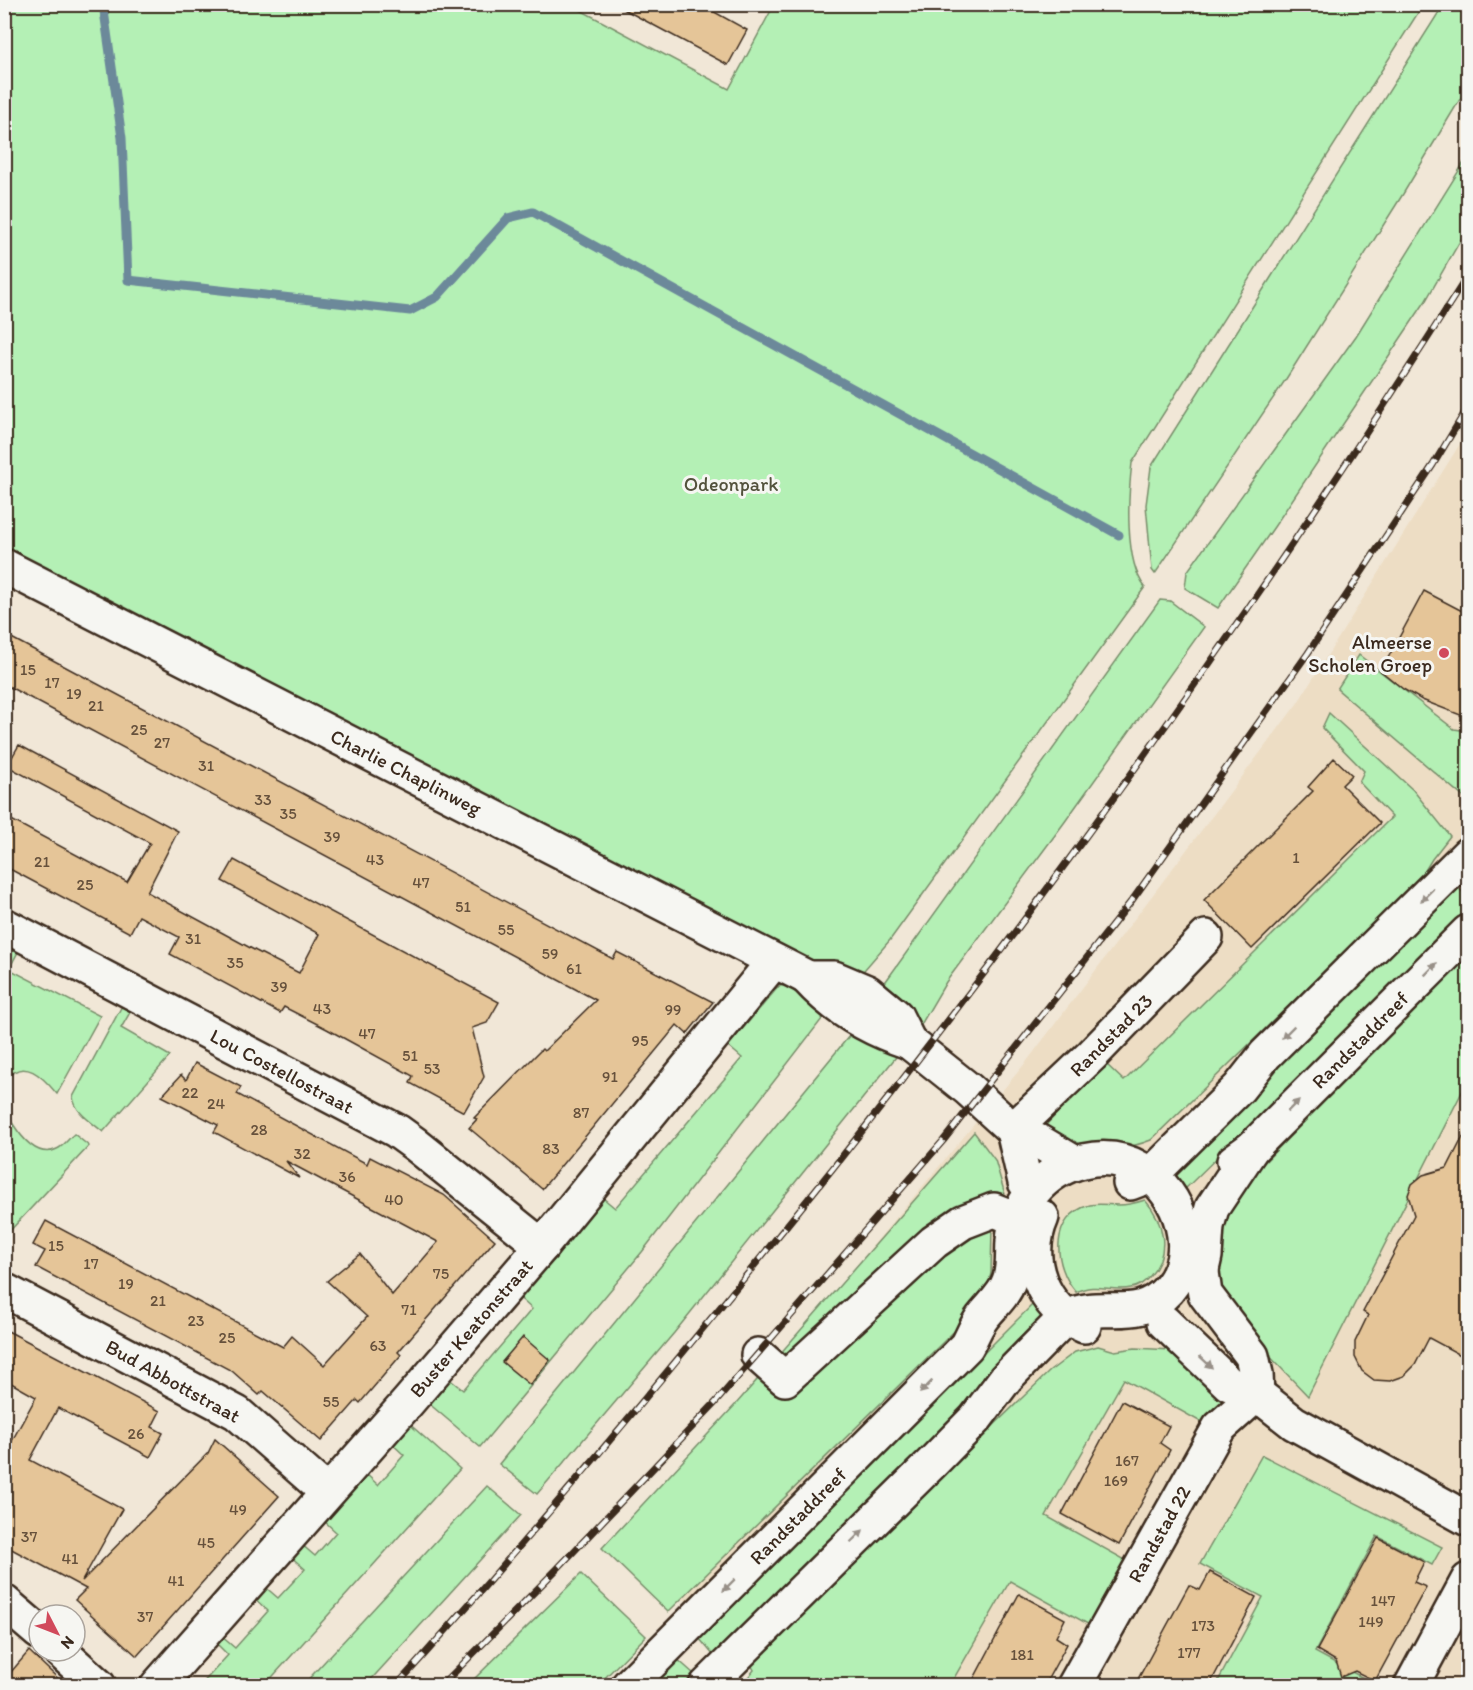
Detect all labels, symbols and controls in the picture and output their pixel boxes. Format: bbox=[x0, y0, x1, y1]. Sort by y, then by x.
park label: Odeonpark bbox=[684, 472, 778, 496]
place label: Almeerse Scholen Groep bbox=[1308, 630, 1432, 677]
marker: Almeerse Scholen Groep bbox=[1437, 646, 1451, 660]
house number: 15 bbox=[20, 660, 36, 679]
house number: 17 bbox=[44, 673, 60, 692]
house number: 19 bbox=[66, 684, 82, 703]
house number: 21 bbox=[88, 696, 104, 715]
house number: 25 bbox=[131, 720, 147, 739]
street label: Charlie Chaplinweg bbox=[327, 724, 486, 821]
house number: 27 bbox=[154, 733, 170, 752]
house number: 31 bbox=[198, 756, 215, 775]
house number: 33 bbox=[254, 790, 272, 809]
house number: 35 bbox=[279, 804, 297, 823]
house number: 39 bbox=[323, 827, 341, 846]
house number: 1 bbox=[1292, 848, 1300, 867]
house number: 43 bbox=[366, 850, 384, 869]
house number: 21 bbox=[34, 852, 50, 871]
house number: 47 bbox=[412, 873, 430, 892]
house number: 25 bbox=[77, 875, 93, 894]
one-way arrow bbox=[1419, 888, 1434, 902]
house number: 51 bbox=[455, 897, 471, 916]
house number: 55 bbox=[498, 920, 514, 939]
house number: 31 bbox=[185, 929, 202, 948]
house number: 59 bbox=[542, 944, 558, 963]
house number: 35 bbox=[226, 953, 244, 972]
house number: 61 bbox=[566, 959, 583, 978]
one-way arrow bbox=[1424, 962, 1439, 976]
house number: 39 bbox=[270, 977, 288, 996]
street label: Randstaddreef bbox=[1307, 986, 1414, 1093]
street label: Randstad 23 bbox=[1065, 988, 1158, 1081]
house number: 43 bbox=[313, 999, 331, 1018]
house number: 99 bbox=[665, 1000, 681, 1019]
street label: Lou Costellostraat bbox=[206, 1023, 358, 1119]
house number: 47 bbox=[358, 1024, 376, 1043]
one-way arrow bbox=[1281, 1025, 1296, 1039]
house number: 95 bbox=[632, 1031, 648, 1050]
house number: 51 bbox=[402, 1046, 418, 1065]
house number: 53 bbox=[423, 1059, 441, 1078]
house number: 91 bbox=[602, 1067, 618, 1086]
house number: 22 bbox=[182, 1083, 199, 1102]
house number: 24 bbox=[207, 1094, 225, 1113]
one-way arrow bbox=[1286, 1099, 1300, 1114]
house number: 87 bbox=[573, 1103, 589, 1122]
house number: 28 bbox=[250, 1120, 268, 1139]
house number: 83 bbox=[542, 1139, 560, 1158]
house number: 32 bbox=[293, 1144, 311, 1163]
house number: 36 bbox=[338, 1167, 356, 1186]
house number: 40 bbox=[384, 1190, 404, 1209]
house number: 15 bbox=[48, 1236, 64, 1255]
house number: 17 bbox=[83, 1254, 99, 1273]
street label: Buster Keatonstraat bbox=[404, 1254, 538, 1402]
house number: 75 bbox=[433, 1264, 449, 1283]
house number: 19 bbox=[118, 1274, 134, 1293]
house number: 21 bbox=[150, 1291, 166, 1310]
house number: 71 bbox=[401, 1300, 417, 1319]
house number: 23 bbox=[187, 1311, 205, 1330]
house number: 25 bbox=[219, 1328, 235, 1347]
street label: Bud Abbottstraat bbox=[102, 1334, 244, 1428]
house number: 63 bbox=[369, 1336, 387, 1355]
one-way arrow bbox=[1199, 1355, 1214, 1369]
one-way arrow bbox=[919, 1380, 933, 1394]
house number: 55 bbox=[323, 1392, 339, 1411]
house number: 26 bbox=[128, 1424, 144, 1443]
house number: 167 bbox=[1115, 1451, 1139, 1470]
street label: Randstaddreef bbox=[745, 1462, 852, 1569]
house number: 169 bbox=[1104, 1471, 1128, 1490]
street label: Randstad 22 bbox=[1123, 1481, 1196, 1587]
house number: 49 bbox=[229, 1500, 247, 1519]
house number: 37 bbox=[21, 1527, 37, 1546]
one-way arrow bbox=[849, 1529, 864, 1543]
house number: 45 bbox=[197, 1533, 215, 1552]
house number: 41 bbox=[61, 1549, 79, 1568]
house number: 41 bbox=[167, 1571, 185, 1590]
one-way arrow bbox=[722, 1577, 736, 1591]
house number: 147 bbox=[1371, 1591, 1396, 1610]
north arrow bbox=[27, 1603, 87, 1663]
house number: 37 bbox=[137, 1607, 153, 1626]
house number: 149 bbox=[1358, 1612, 1384, 1631]
house number: 173 bbox=[1191, 1616, 1215, 1635]
text: N bbox=[57, 1632, 78, 1653]
house number: 177 bbox=[1177, 1643, 1201, 1662]
house number: 181 bbox=[1010, 1645, 1034, 1664]

